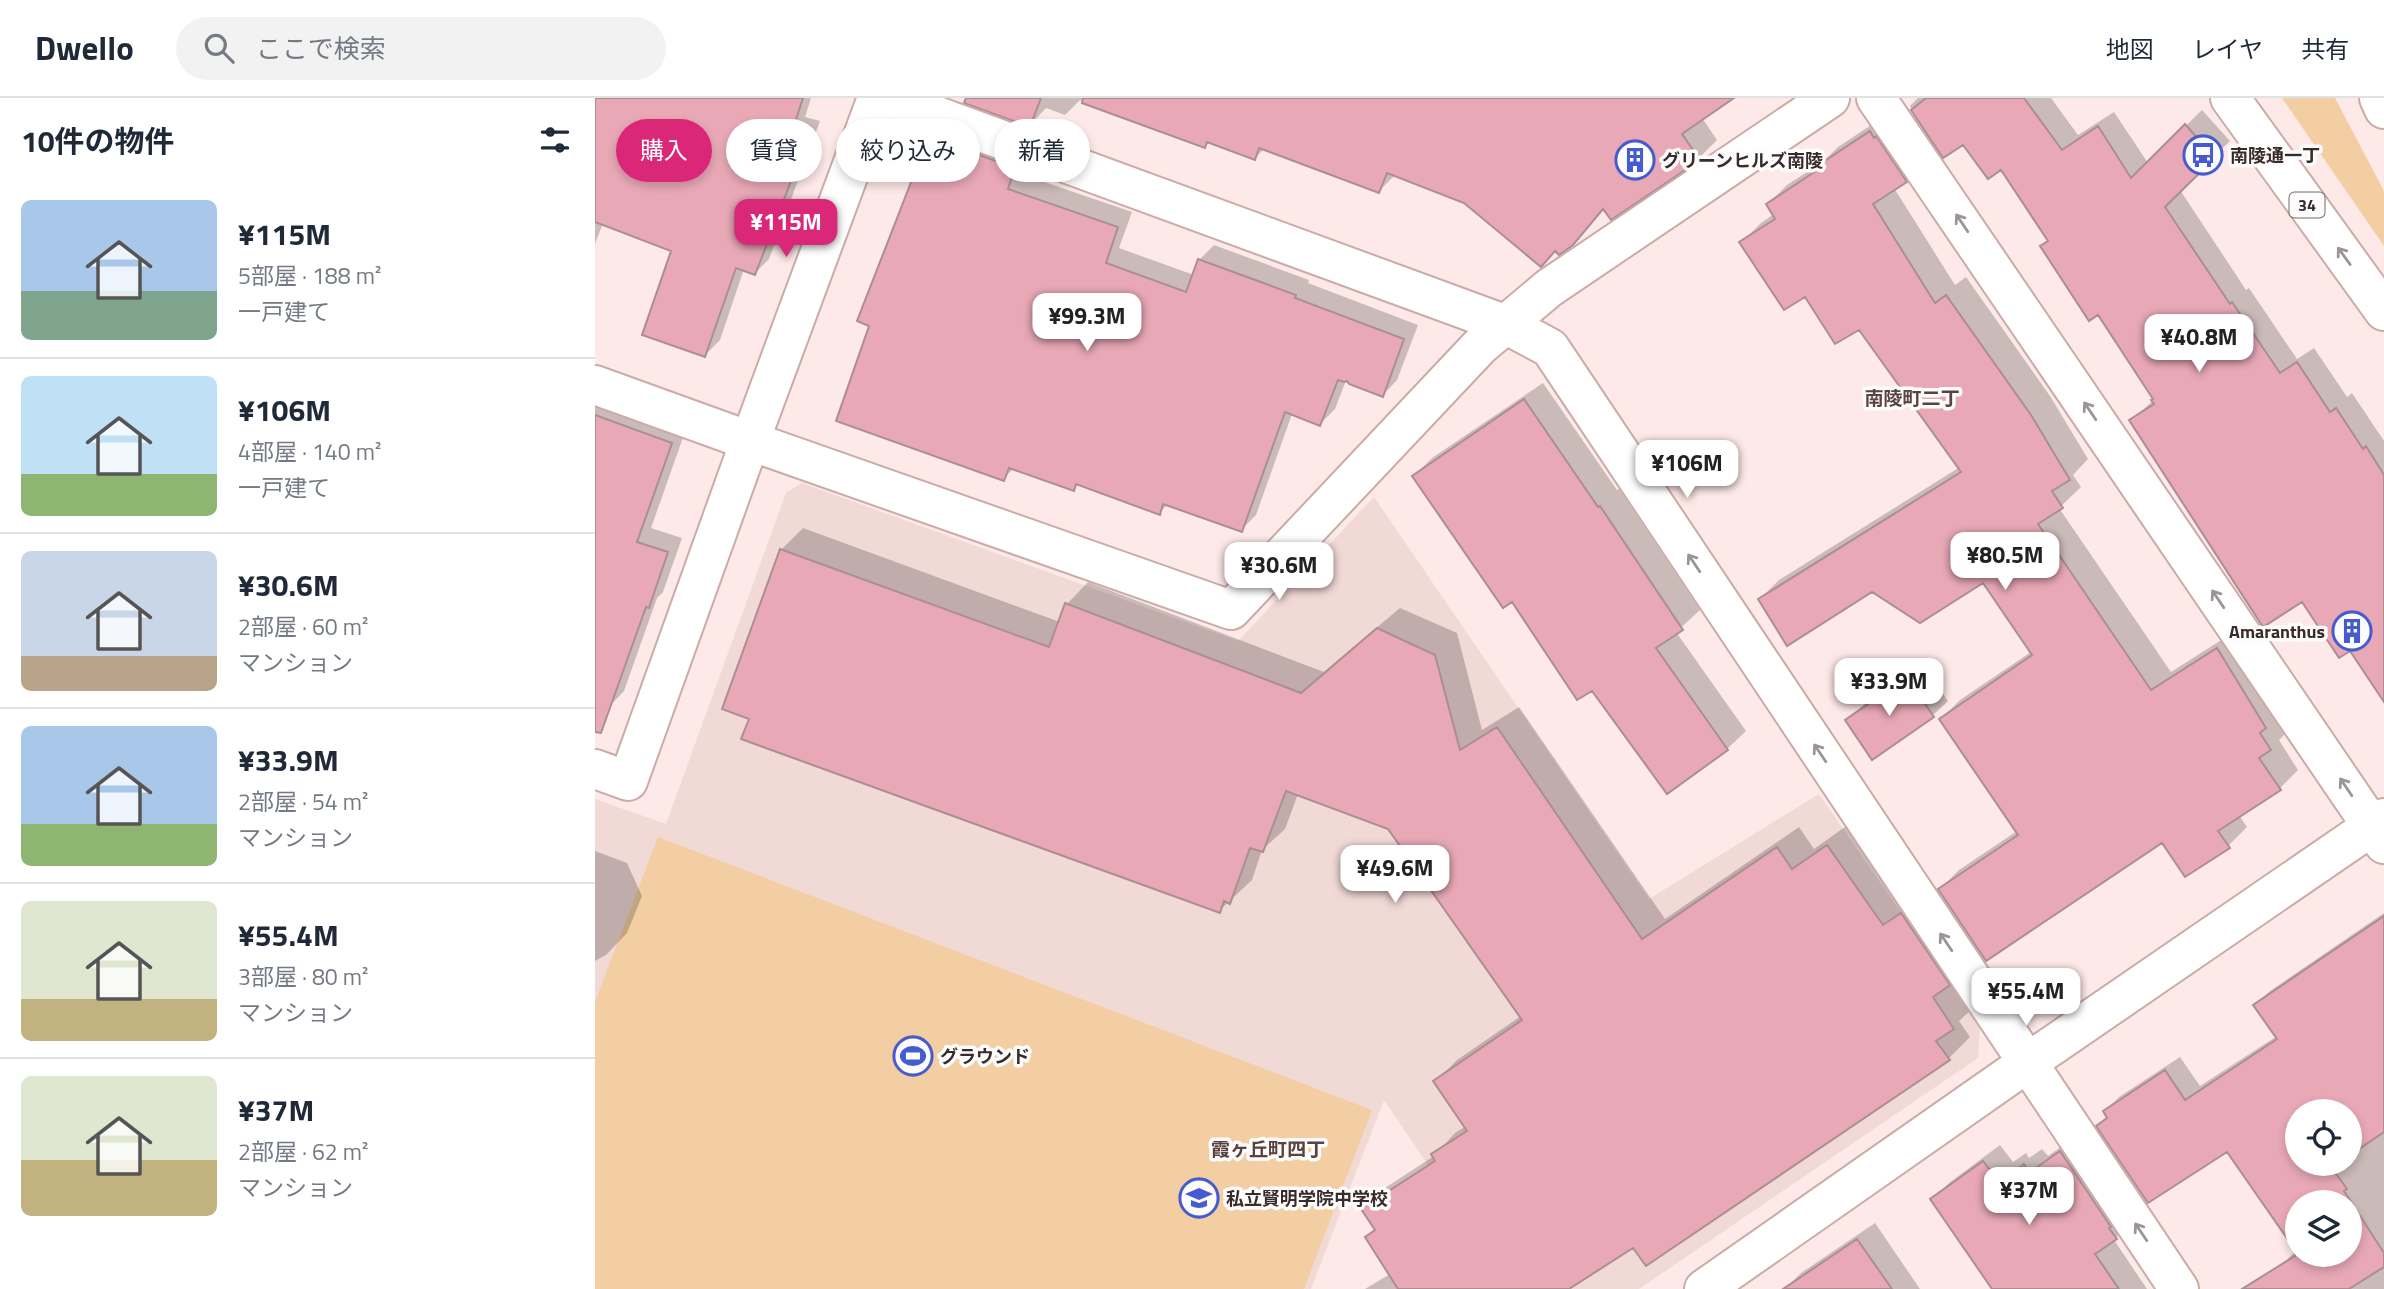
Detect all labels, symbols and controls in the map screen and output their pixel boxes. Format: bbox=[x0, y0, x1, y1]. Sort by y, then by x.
search box bbox=[176, 17, 666, 80]
text: Dwello bbox=[35, 23, 134, 73]
icon: search bbox=[200, 29, 238, 67]
text: ここで検索 bbox=[256, 29, 386, 68]
text: 地図 bbox=[2106, 31, 2154, 67]
text: レイヤ bbox=[2192, 31, 2263, 67]
text: 共有 bbox=[2301, 31, 2349, 67]
text: 10件の物件 bbox=[21, 118, 175, 164]
chip: 購入 bbox=[616, 119, 712, 182]
chip: 賃貸 bbox=[726, 119, 822, 182]
chip: 絞り込み bbox=[836, 119, 980, 182]
chip: 新着 bbox=[994, 119, 1090, 182]
icon: filters bbox=[536, 121, 574, 159]
bus stop icon: 南陵通一丁 bbox=[2182, 134, 2224, 176]
building icon: グリーンヒルズ南陵 bbox=[1614, 139, 1656, 181]
place label: 南陵通一丁 bbox=[2230, 142, 2320, 169]
place label: グリーンヒルズ南陵 bbox=[1662, 147, 1823, 174]
road number: 34 bbox=[2289, 192, 2325, 218]
pin: ¥115M bbox=[737, 200, 835, 259]
text: ¥115M bbox=[750, 204, 822, 239]
text: ¥115M bbox=[238, 211, 331, 257]
one-way arrow bbox=[1954, 214, 1969, 233]
icon: home bbox=[77, 228, 161, 312]
one-way arrow bbox=[2337, 247, 2351, 266]
text: 5部屋 · 188 m² bbox=[238, 258, 381, 293]
text: 一戸建て bbox=[238, 294, 330, 329]
pin: ¥99.3M bbox=[1030, 294, 1144, 353]
text: ¥99.3M bbox=[1048, 298, 1126, 333]
pin: ¥40.8M bbox=[2142, 314, 2256, 374]
text: ¥40.8M bbox=[2160, 319, 2238, 354]
district label: 南陵町二丁 bbox=[1864, 383, 1960, 412]
text: ¥106M bbox=[238, 387, 331, 433]
one-way arrow bbox=[2082, 402, 2097, 421]
icon: home bbox=[77, 404, 161, 488]
text: 4部屋 · 140 m² bbox=[238, 434, 381, 469]
pin: ¥106M bbox=[1638, 440, 1736, 500]
text: ¥106M bbox=[1651, 445, 1723, 480]
text: 一戸建て bbox=[238, 470, 330, 505]
pin: ¥80.5M bbox=[1948, 532, 2062, 592]
text: ¥80.5M bbox=[1966, 537, 2044, 572]
pin: ¥30.6M bbox=[1222, 542, 1336, 602]
text: ¥30.6M bbox=[1240, 547, 1318, 582]
one-way arrow bbox=[1686, 554, 1700, 574]
text: ¥30.6M bbox=[238, 562, 339, 608]
icon: home bbox=[77, 579, 161, 663]
one-way arrow bbox=[2211, 590, 2225, 609]
text: 2部屋 · 60 m² bbox=[238, 609, 368, 644]
building icon: Amaranthus bbox=[2331, 610, 2373, 652]
place label: Amaranthus bbox=[2229, 618, 2325, 645]
text: マンション bbox=[238, 645, 353, 680]
pin: ¥33.9M bbox=[1832, 658, 1946, 718]
text: ¥33.9M bbox=[1850, 663, 1928, 698]
text: ¥33.9M bbox=[238, 737, 339, 783]
one-way arrow bbox=[1813, 743, 1827, 763]
icon: home bbox=[77, 754, 161, 838]
one-way arrow bbox=[2339, 778, 2353, 797]
text: 2部屋 · 54 m² bbox=[238, 784, 368, 819]
text: マンション bbox=[238, 820, 353, 855]
pin: ¥49.6M bbox=[1338, 846, 1452, 905]
text: ¥49.6M bbox=[1356, 850, 1434, 885]
text: ¥55.4M bbox=[238, 912, 339, 958]
icon: home bbox=[77, 929, 161, 1013]
one-way arrow bbox=[1939, 933, 1953, 952]
text: 3部屋 · 80 m² bbox=[238, 959, 368, 994]
pin: ¥55.4M bbox=[1969, 968, 2083, 1028]
text: ¥55.4M bbox=[1987, 973, 2065, 1008]
text: マンション bbox=[238, 995, 353, 1030]
sports icon: グラウンド bbox=[892, 1035, 934, 1077]
place label: グラウンド bbox=[940, 1043, 1030, 1070]
text: ¥37M bbox=[238, 1087, 314, 1133]
map controls bbox=[2285, 1099, 2362, 1267]
button: locate bbox=[2285, 1099, 2362, 1176]
icon: home bbox=[77, 1104, 161, 1188]
text: 2部屋 · 62 m² bbox=[238, 1134, 368, 1169]
district label: 霞ヶ丘町四丁 bbox=[1211, 1134, 1325, 1163]
pin: ¥37M bbox=[1988, 1168, 2070, 1227]
text: マンション bbox=[238, 1170, 353, 1205]
text: ¥37M bbox=[2000, 1172, 2058, 1207]
school or university icon: 私立賢明学院中学校 bbox=[1178, 1177, 1220, 1219]
place label: 私立賢明学院中学校 bbox=[1226, 1185, 1388, 1212]
button: layers bbox=[2285, 1190, 2362, 1267]
one-way arrow bbox=[2134, 1223, 2148, 1243]

